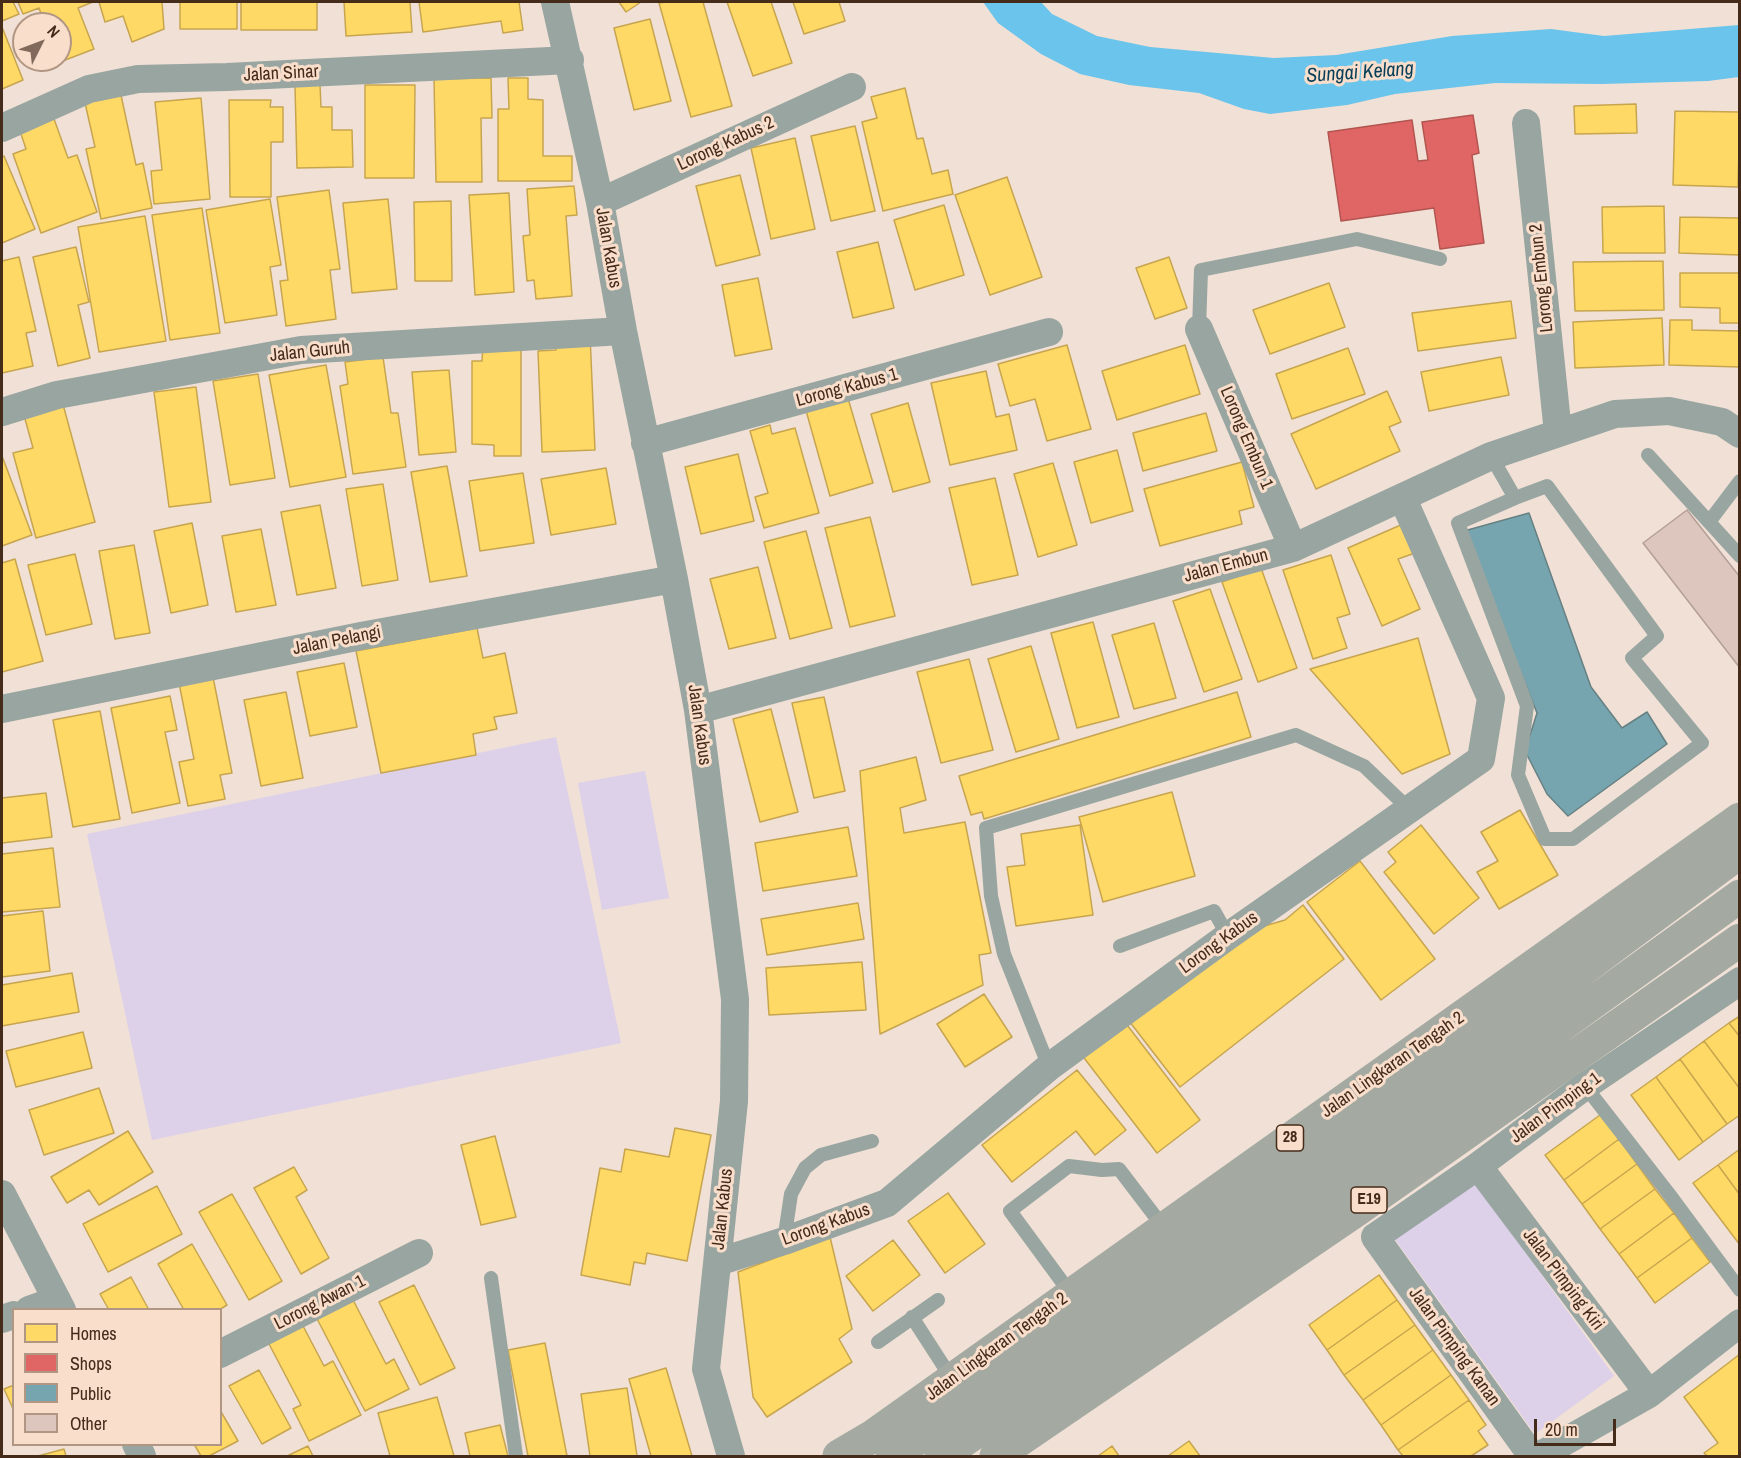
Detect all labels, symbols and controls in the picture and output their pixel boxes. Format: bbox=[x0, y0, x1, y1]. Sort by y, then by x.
north arrow bbox=[12, 12, 72, 72]
text: N bbox=[43, 20, 65, 42]
water label: Sungai Kelang bbox=[1305, 57, 1415, 89]
street label: Jalan Sinar bbox=[243, 61, 319, 87]
street label: Lorong Kabus 2 bbox=[674, 112, 778, 176]
street label: Jalan Kabus bbox=[590, 206, 626, 290]
street label: Lorong Embun 2 bbox=[1526, 223, 1558, 333]
street label: Jalan Guruh bbox=[269, 337, 351, 367]
street label: Lorong Kabus 1 bbox=[794, 364, 900, 412]
street label: Lorong Embun 1 bbox=[1215, 384, 1277, 492]
street label: Jalan Embun bbox=[1182, 544, 1270, 588]
street label: Jalan Pelangi bbox=[291, 622, 383, 660]
street label: Jalan Kabus bbox=[683, 683, 715, 767]
street label: Lorong Kabus bbox=[1175, 907, 1263, 979]
street label: Jalan Lingkaran Tengah 2 bbox=[1317, 1007, 1469, 1123]
street label: Jalan Pimping 1 bbox=[1507, 1068, 1605, 1148]
road number: 28 bbox=[1276, 1125, 1304, 1151]
street label: Jalan Kabus bbox=[708, 1167, 738, 1251]
road number: E19 bbox=[1351, 1187, 1387, 1213]
street label: Lorong Kabus bbox=[779, 1199, 873, 1251]
street label: Jalan Pimping Kiri bbox=[1518, 1225, 1608, 1335]
street label: Lorong Awan 1 bbox=[271, 1271, 369, 1335]
street label: Jalan Pimping Kanan bbox=[1404, 1284, 1504, 1410]
street label: Jalan Lingkaran Tengah 2 bbox=[922, 1288, 1072, 1406]
legend bbox=[12, 1308, 222, 1446]
text: Homes bbox=[70, 1321, 117, 1346]
text: Shops bbox=[70, 1351, 112, 1376]
text: Public bbox=[70, 1381, 111, 1406]
scale bar bbox=[1537, 1407, 1620, 1445]
text: Other bbox=[70, 1411, 107, 1436]
text: 20 m bbox=[1545, 1417, 1578, 1442]

